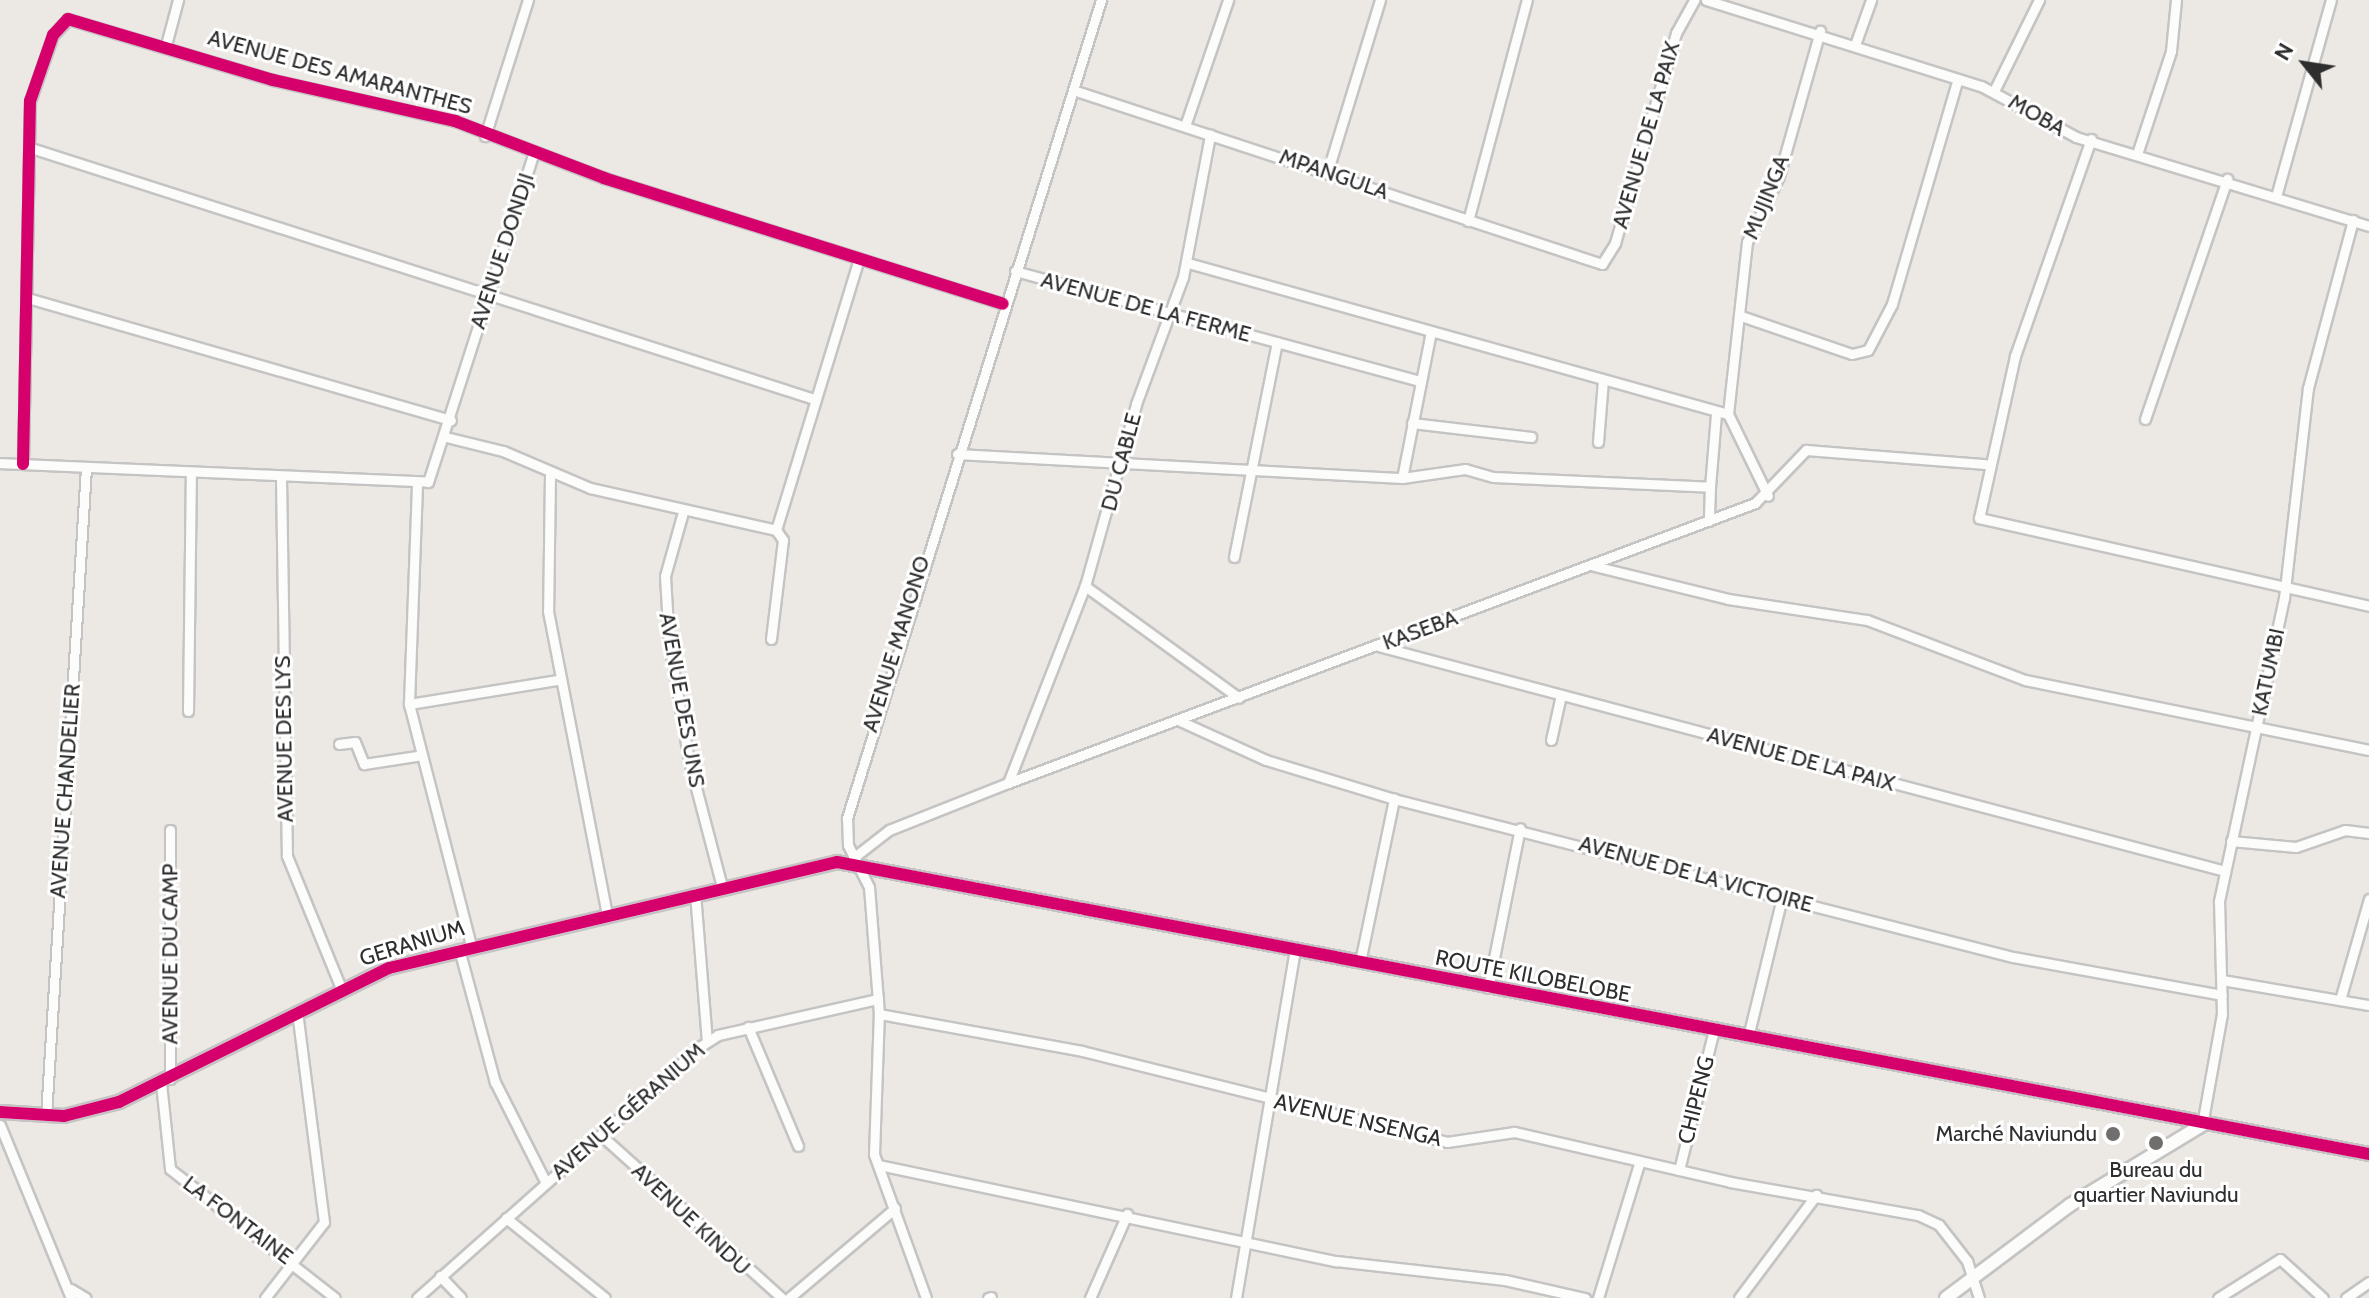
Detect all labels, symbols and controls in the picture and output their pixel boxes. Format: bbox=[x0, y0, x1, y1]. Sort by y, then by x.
street label: AVENUE DES AMARANTHES bbox=[205, 24, 475, 120]
north arrow bbox=[2265, 24, 2345, 104]
text: N bbox=[2268, 38, 2299, 65]
street label: AVENUE DE LA PAIX bbox=[1607, 39, 1685, 231]
street label: MOBA bbox=[2004, 88, 2070, 142]
street label: MPANGULA bbox=[1276, 143, 1392, 205]
street label: MUJINGA bbox=[1737, 151, 1795, 243]
street label: AVENUE DONDJI bbox=[464, 170, 540, 332]
street label: AVENUE DE LA FERME bbox=[1038, 266, 1254, 348]
street label: DU CABLE bbox=[1095, 410, 1147, 514]
street label: AVENUE MANONO bbox=[857, 553, 935, 735]
street label: KASEBA bbox=[1379, 604, 1461, 656]
street label: AVENUE DES UNS bbox=[654, 611, 710, 789]
street label: KATUMBI bbox=[2246, 626, 2290, 718]
street label: AVENUE DES LYS bbox=[269, 655, 299, 823]
street label: AVENUE CHANDELIER bbox=[44, 683, 86, 899]
street label: AVENUE DE LA PAIX bbox=[1704, 721, 1898, 797]
street label: AVENUE DE LA VICTOIRE bbox=[1576, 830, 1816, 918]
street label: AVENUE DU CAMP bbox=[157, 864, 183, 1044]
street label: GERANIUM bbox=[356, 915, 468, 971]
street label: ROUTE KILOBELOBE bbox=[1433, 944, 1633, 1008]
street label: AVENUE GÉRANIUM bbox=[546, 1037, 710, 1185]
street label: CHIPENG bbox=[1672, 1053, 1720, 1147]
street label: AVENUE NSENGA bbox=[1272, 1088, 1444, 1152]
place label: Marché Naviundu bbox=[1935, 1121, 2097, 1147]
marker: Marché Naviundu bbox=[2104, 1125, 2122, 1143]
marker: Bureau du quartier Naviundu bbox=[2147, 1134, 2165, 1152]
place label: Bureau du quartier Naviundu bbox=[2073, 1156, 2239, 1208]
street label: AVENUE KINDU bbox=[626, 1157, 756, 1281]
street label: LA FONTAINE bbox=[178, 1170, 298, 1270]

